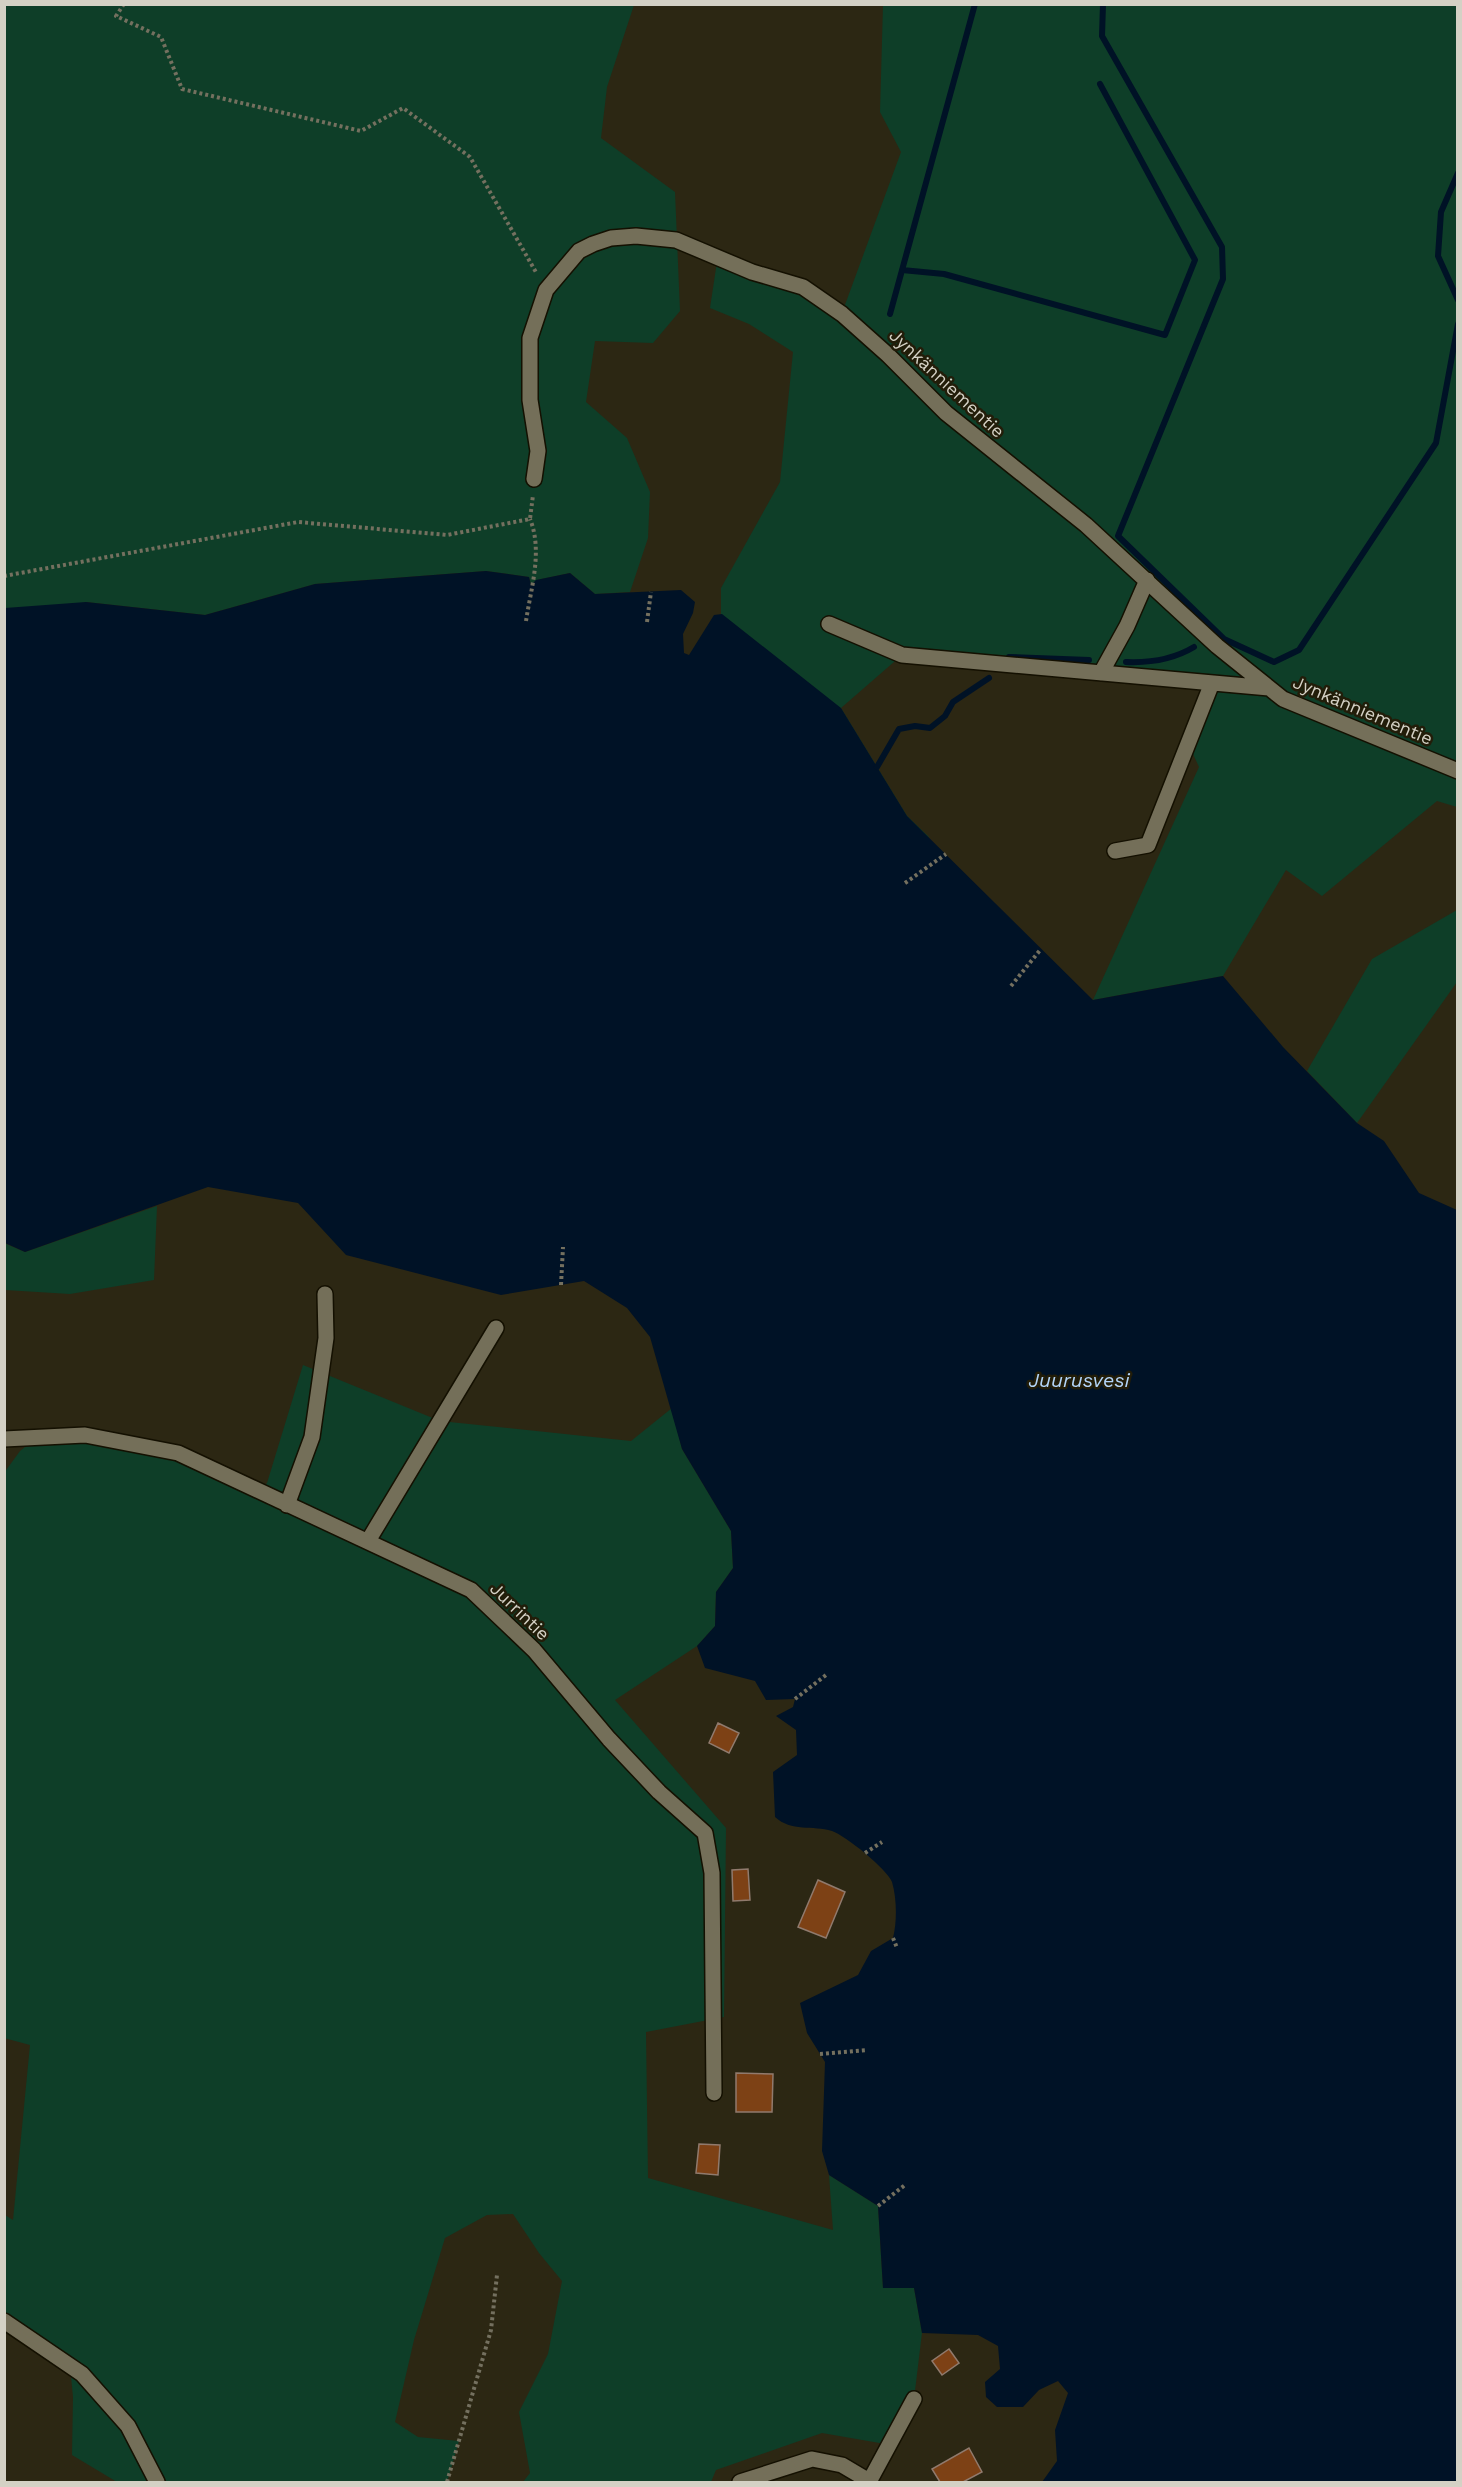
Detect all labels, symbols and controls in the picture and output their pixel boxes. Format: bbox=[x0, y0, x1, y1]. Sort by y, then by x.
street label: Jynkänniementie bbox=[885, 324, 1009, 442]
street label: Jynkänniementie bbox=[1290, 671, 1436, 749]
water label: Juurusvesi bbox=[1028, 1368, 1131, 1392]
street label: Jurrintie bbox=[486, 1578, 554, 1644]

